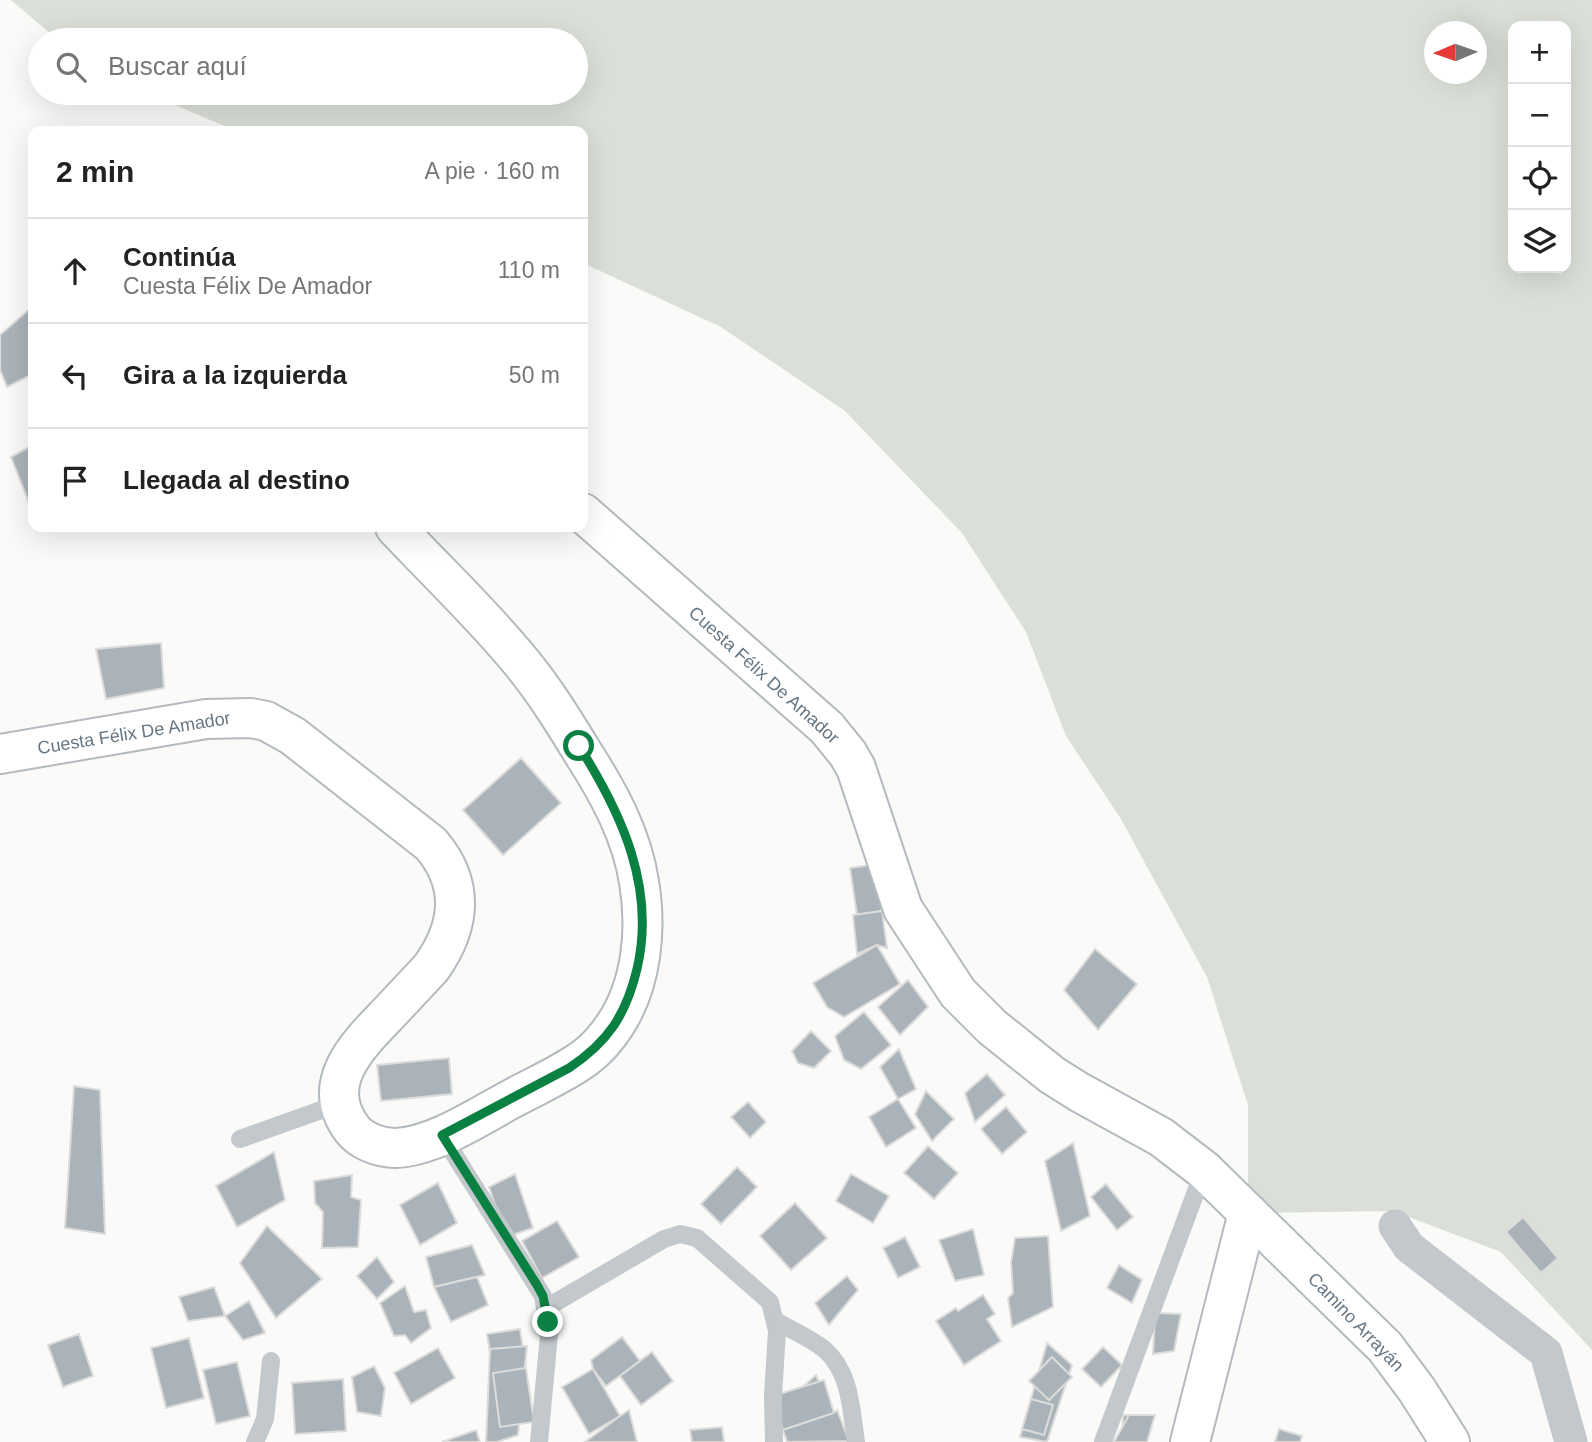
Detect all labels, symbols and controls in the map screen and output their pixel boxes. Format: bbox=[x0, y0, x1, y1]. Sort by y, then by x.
north arrow bbox=[1424, 21, 1487, 84]
map controls bbox=[1508, 21, 1571, 273]
button: + bbox=[1508, 21, 1571, 84]
search box bbox=[28, 28, 588, 105]
icon: search bbox=[52, 48, 90, 86]
text: Buscar aquí bbox=[108, 51, 247, 81]
button: − bbox=[1508, 84, 1571, 147]
button: locate bbox=[1508, 147, 1571, 210]
text: 2 min bbox=[56, 155, 134, 188]
text: A pie · 160 m bbox=[424, 158, 560, 184]
button: layers bbox=[1508, 210, 1571, 273]
text: Continúa bbox=[123, 242, 236, 272]
icon: ahead bbox=[56, 252, 94, 290]
text: 110 m bbox=[498, 257, 560, 283]
text: Cuesta Félix De Amador bbox=[123, 273, 372, 299]
icon: left bbox=[56, 357, 94, 395]
text: Gira a la izquierda bbox=[123, 360, 347, 390]
text: 50 m bbox=[509, 362, 560, 388]
icon: arrive bbox=[56, 462, 94, 500]
text: Llegada al destino bbox=[123, 465, 350, 495]
street label: Cuesta Félix De Amador bbox=[685, 602, 843, 748]
street label: Cuesta Félix De Amador bbox=[36, 708, 232, 758]
route start bbox=[563, 730, 594, 761]
street label: Camino Arrayán bbox=[1304, 1269, 1408, 1375]
route end bbox=[532, 1306, 563, 1337]

